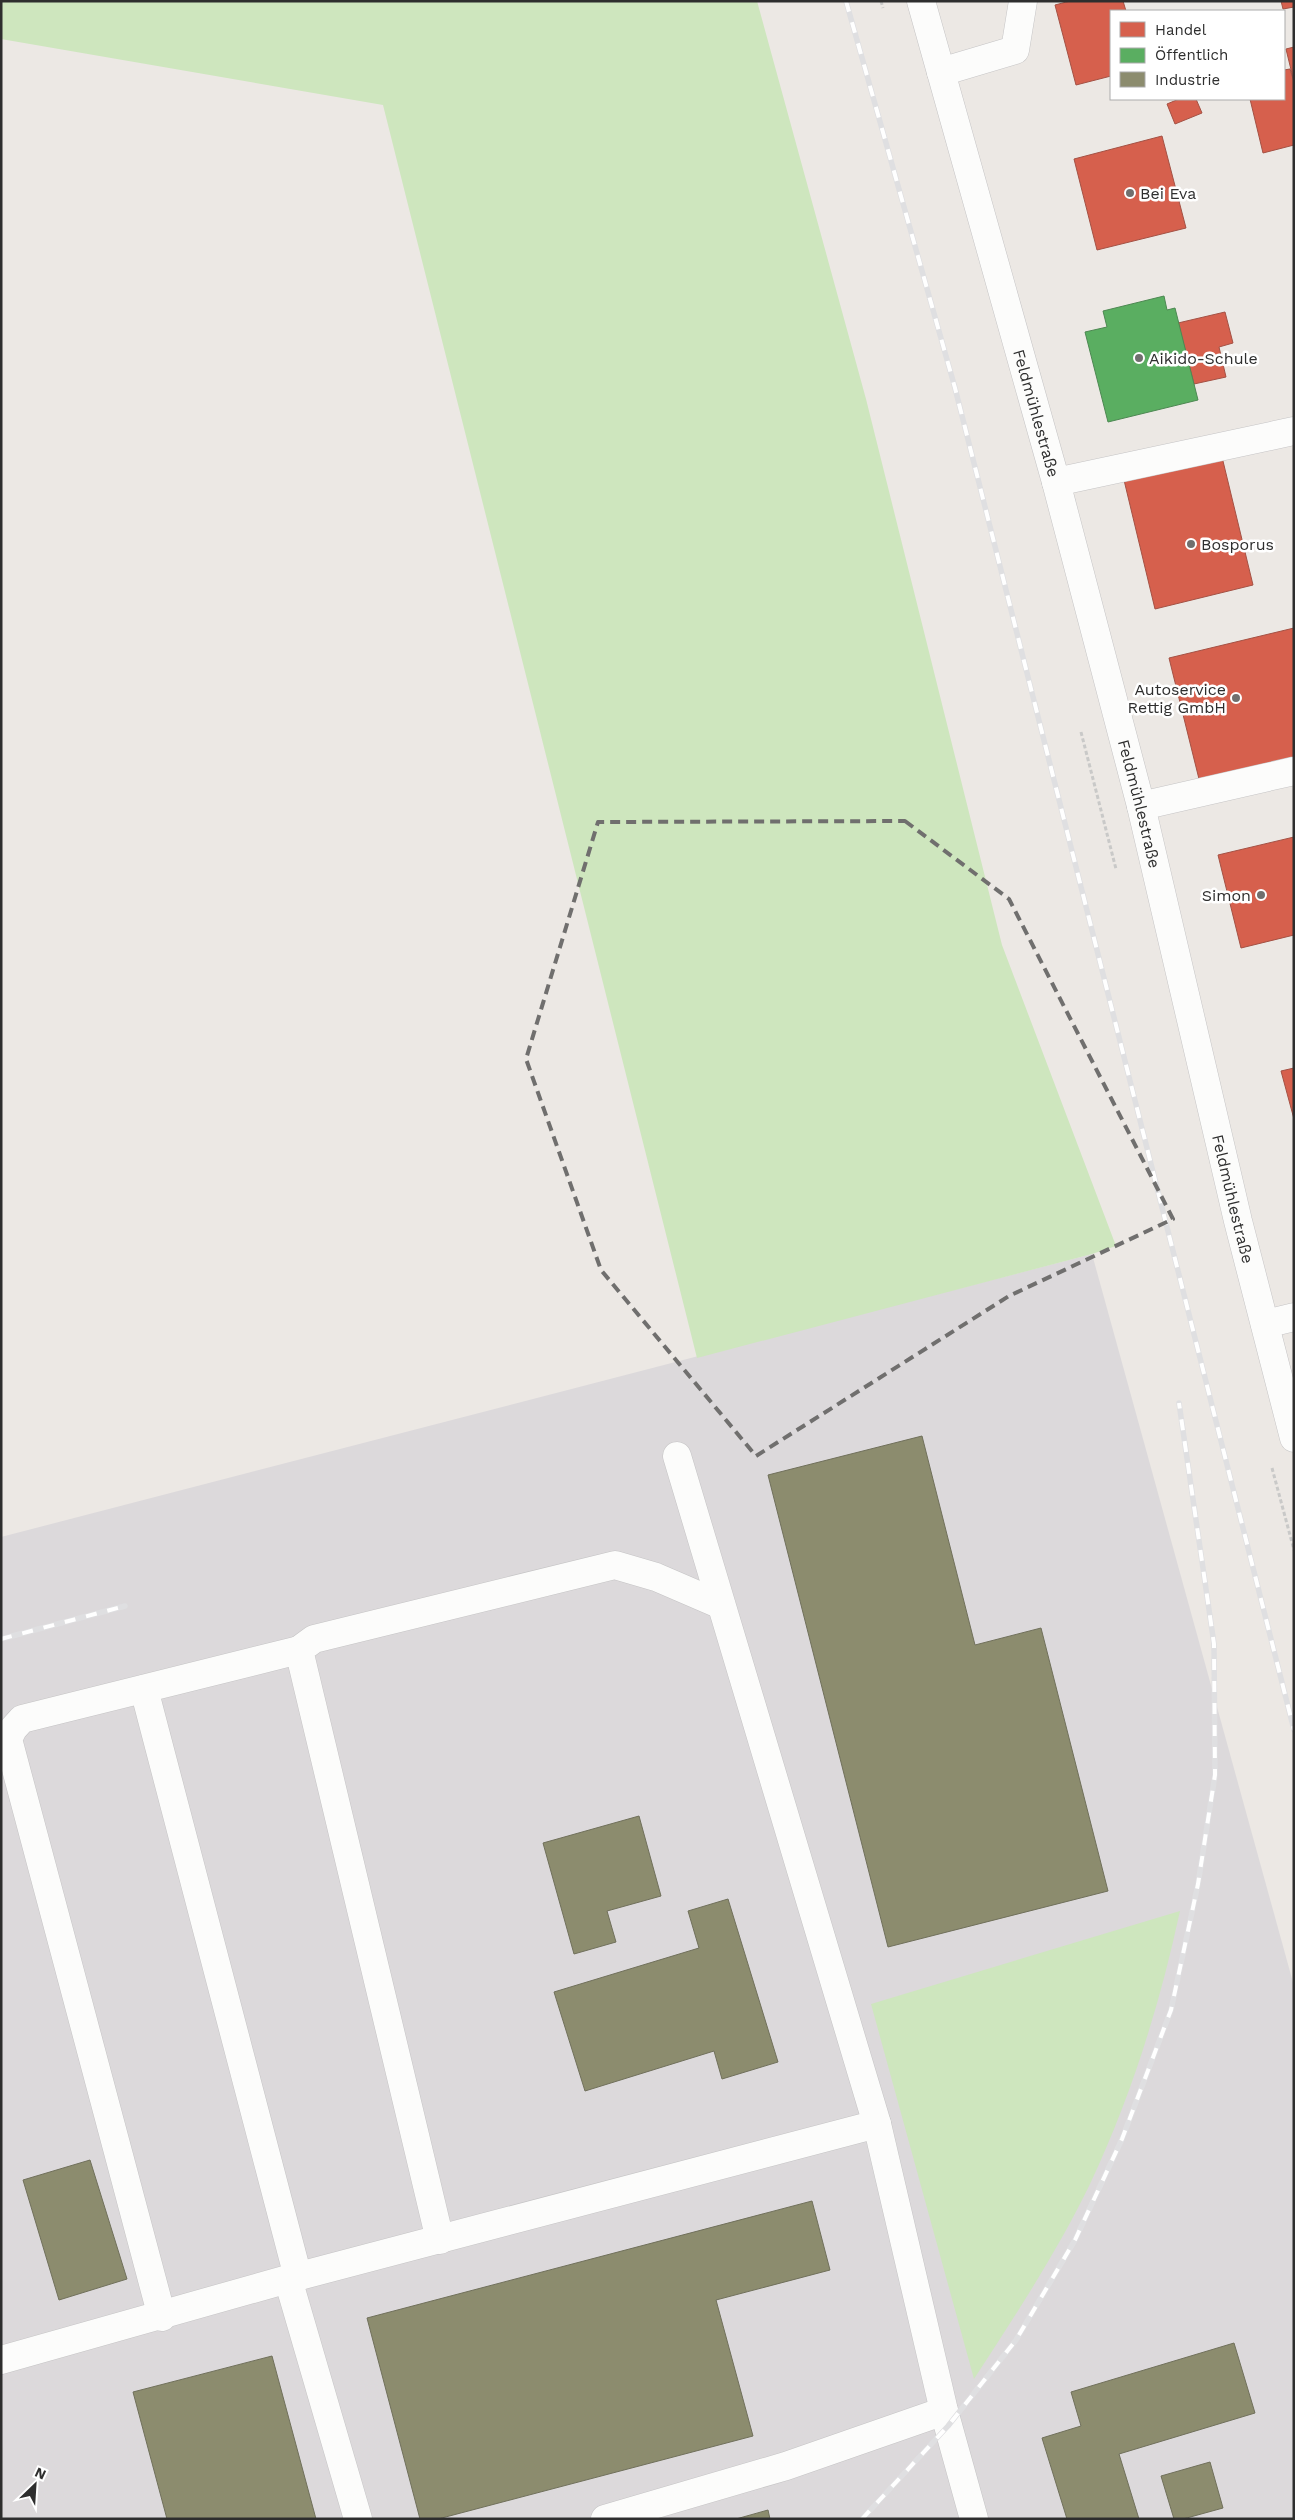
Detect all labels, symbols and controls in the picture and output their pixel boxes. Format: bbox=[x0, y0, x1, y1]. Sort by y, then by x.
legend bbox=[1110, 10, 1285, 100]
text: Handel bbox=[1155, 21, 1207, 39]
text: Öffentlich bbox=[1155, 46, 1228, 64]
text: Industrie bbox=[1155, 71, 1220, 89]
place label: Bei Eva bbox=[1140, 184, 1196, 203]
marker: Bei Eva bbox=[1124, 187, 1136, 199]
street label: Feldmühlestraße bbox=[1009, 347, 1063, 479]
place label: Aikido-Schule bbox=[1149, 349, 1258, 368]
marker: Aikido-Schule bbox=[1133, 352, 1145, 364]
place label: Bosporus bbox=[1201, 535, 1274, 554]
marker: Bosporus bbox=[1185, 538, 1197, 550]
place label: Autoservice Rettig GmbH bbox=[1128, 680, 1226, 717]
marker: Autoservice Rettig GmbH bbox=[1230, 692, 1242, 704]
street label: Feldmühlestraße bbox=[1114, 737, 1164, 870]
place label: Simon bbox=[1202, 886, 1251, 905]
marker: Simon bbox=[1255, 889, 1267, 901]
street label: Feldmühlestraße bbox=[1208, 1133, 1258, 1265]
north arrow bbox=[10, 2460, 60, 2510]
text: N bbox=[32, 2464, 49, 2483]

